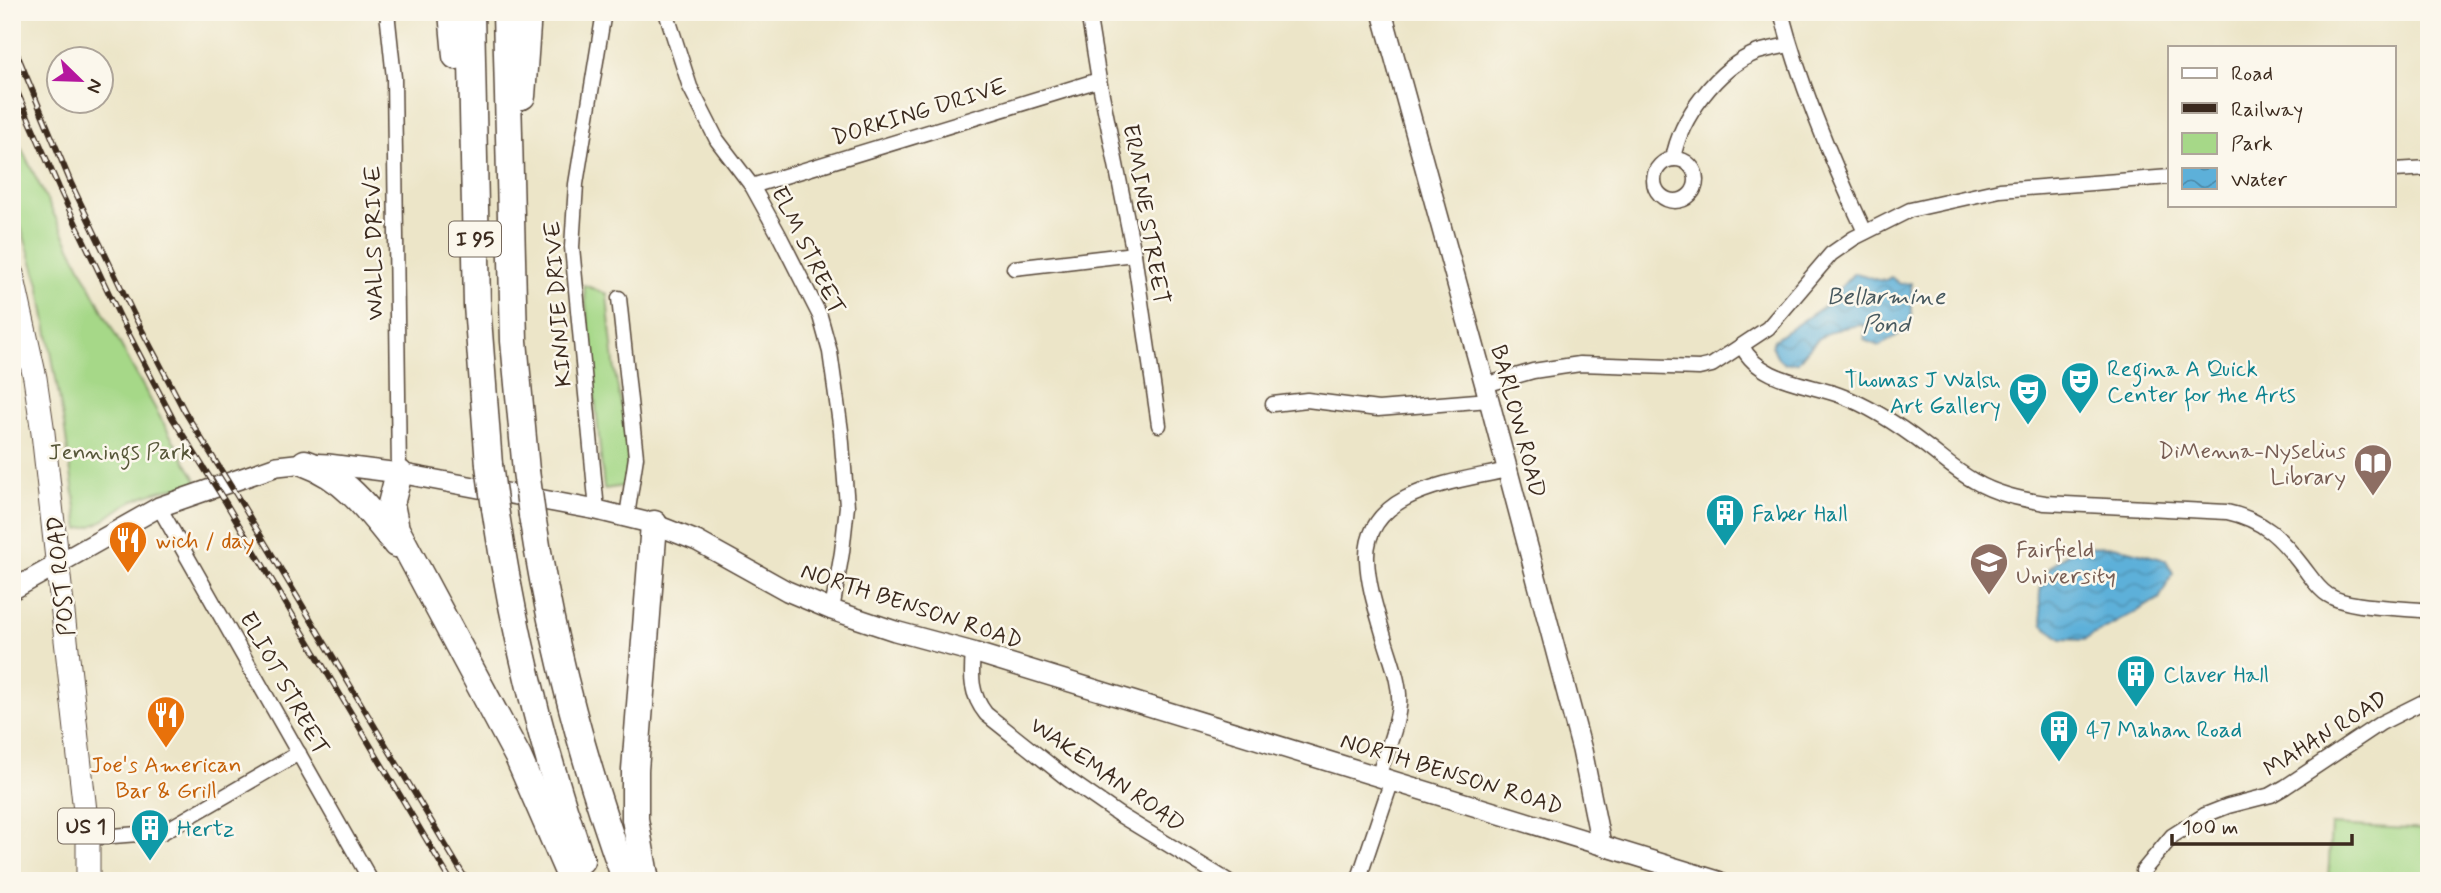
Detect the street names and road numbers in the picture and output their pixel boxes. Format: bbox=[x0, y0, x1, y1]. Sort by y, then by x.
street label: DORKING DRIVE bbox=[829, 72, 1011, 154]
street label: ERMINE STREET bbox=[1114, 122, 1176, 307]
street label: WALLS DRIVE bbox=[359, 165, 391, 321]
street label: ELM STREET bbox=[763, 182, 851, 320]
street label: KINNIE DRIVE bbox=[538, 220, 580, 388]
road number: I 95 bbox=[449, 222, 501, 256]
street label: BARLOW ROAD bbox=[1482, 342, 1552, 501]
street label: POST ROAD bbox=[41, 514, 83, 637]
street label: NORTH BENSON ROAD bbox=[797, 557, 1026, 657]
street label: ELIOT STREET bbox=[231, 607, 335, 761]
street label: MAHAN ROAD bbox=[2258, 685, 2394, 785]
street label: WAKEMAN ROAD bbox=[1023, 711, 1190, 840]
street label: NORTH BENSON ROAD bbox=[1336, 727, 1566, 823]
road number: US 1 bbox=[58, 808, 114, 844]

